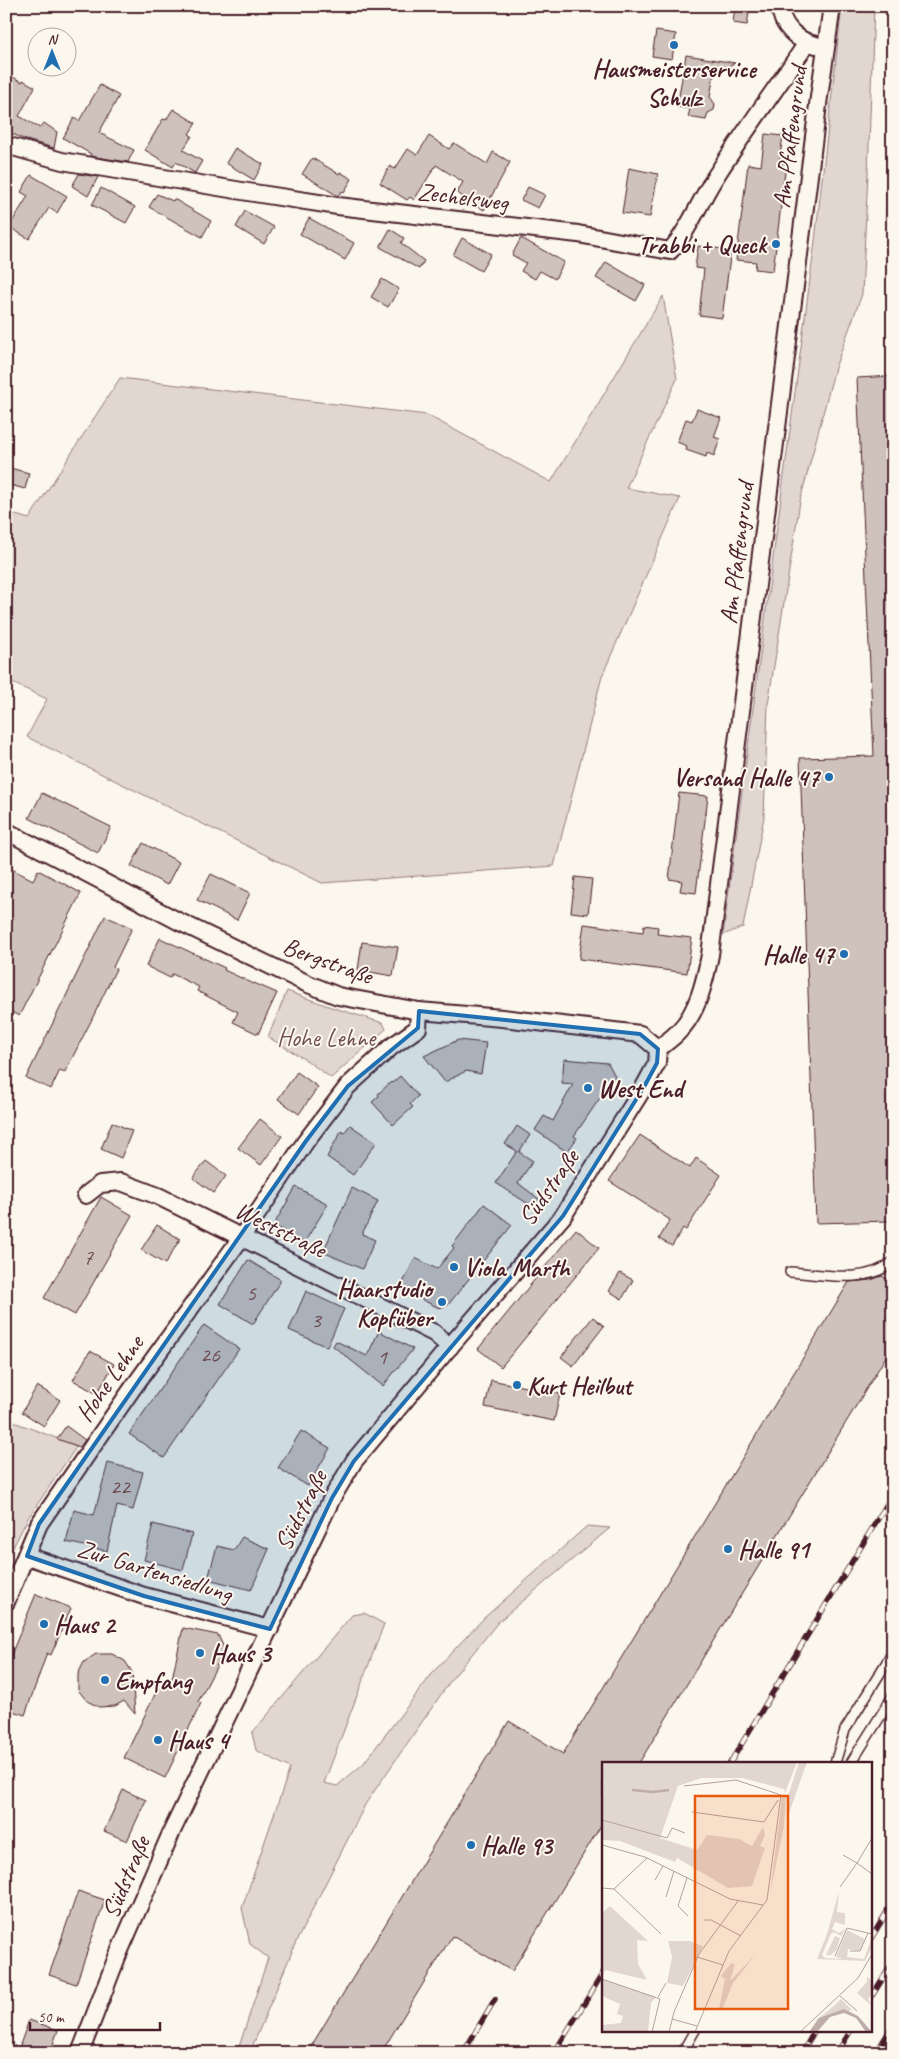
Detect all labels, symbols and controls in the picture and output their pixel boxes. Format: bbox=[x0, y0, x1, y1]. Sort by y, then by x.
north arrow bbox=[28, 28, 78, 78]
text: N bbox=[48, 31, 59, 48]
marker: Hausmeisterservice Schulz bbox=[668, 39, 680, 51]
place label: Hausmeisterservice Schulz bbox=[592, 53, 757, 114]
street label: Am Pfaffengrund bbox=[765, 60, 815, 210]
street label: Zechelsweg bbox=[416, 176, 512, 219]
place label: Trabbi + Queck bbox=[638, 229, 769, 261]
marker: Trabbi + Queck bbox=[770, 238, 782, 250]
street label: Am Pfaffengrund bbox=[712, 476, 762, 626]
place label: Versand Halle 47 bbox=[673, 762, 822, 794]
marker: Versand Halle 47 bbox=[823, 771, 835, 783]
street label: Bergstraße bbox=[279, 930, 379, 993]
place label: Halle 47 bbox=[763, 939, 837, 971]
marker: Halle 47 bbox=[838, 948, 850, 960]
park label: Hohe Lehne bbox=[277, 1022, 377, 1054]
place label: West End bbox=[598, 1073, 687, 1105]
marker: West End bbox=[582, 1082, 594, 1094]
street label: Südstraße bbox=[511, 1142, 588, 1232]
street label: Weststraße bbox=[230, 1194, 333, 1266]
house number: 7 bbox=[83, 1243, 94, 1271]
place label: Viola Marth bbox=[464, 1252, 571, 1284]
marker: Viola Marth bbox=[448, 1261, 460, 1273]
place label: Haarstudio Kopfüber bbox=[337, 1273, 435, 1334]
house number: 5 bbox=[246, 1279, 257, 1307]
marker: Haarstudio Kopfüber bbox=[436, 1296, 448, 1308]
house number: 3 bbox=[311, 1306, 323, 1334]
street label: Hohe Lehne bbox=[69, 1328, 152, 1428]
house number: 26 bbox=[200, 1341, 221, 1369]
house number: 1 bbox=[377, 1343, 388, 1371]
place label: Kurt Heilbut bbox=[527, 1370, 634, 1402]
marker: Kurt Heilbut bbox=[511, 1379, 523, 1391]
street label: Südstraße bbox=[267, 1463, 335, 1556]
house number: 22 bbox=[110, 1473, 132, 1501]
street label: Zur Gartensiedlung bbox=[73, 1532, 238, 1610]
place label: Halle 91 bbox=[738, 1534, 812, 1566]
marker: Halle 91 bbox=[722, 1543, 734, 1555]
place label: Haus 2 bbox=[54, 1609, 118, 1641]
marker: Haus 2 bbox=[38, 1618, 50, 1630]
place label: Haus 3 bbox=[210, 1638, 274, 1670]
marker: Haus 3 bbox=[194, 1647, 206, 1659]
place label: Empfang bbox=[115, 1665, 194, 1697]
marker: Empfang bbox=[99, 1674, 111, 1686]
place label: Haus 4 bbox=[168, 1725, 232, 1757]
marker: Haus 4 bbox=[152, 1734, 164, 1746]
inset map bbox=[602, 1762, 872, 2032]
street label: Südstraße bbox=[94, 1830, 158, 1923]
place label: Halle 93 bbox=[481, 1830, 555, 1862]
marker: Halle 93 bbox=[465, 1839, 477, 1851]
scale bar bbox=[30, 1999, 160, 2031]
text: 50 m bbox=[38, 2008, 65, 2027]

